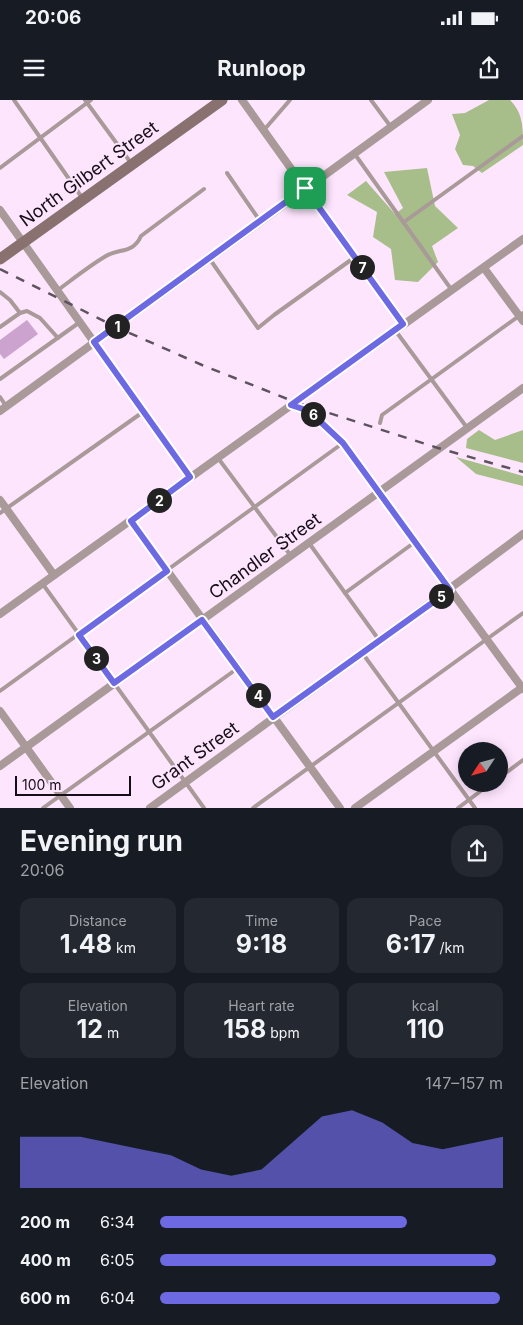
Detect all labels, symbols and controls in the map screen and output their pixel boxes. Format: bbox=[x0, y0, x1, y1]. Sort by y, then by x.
text: 20:06 bbox=[25, 6, 81, 29]
icon: menu bbox=[20, 54, 48, 82]
icon: share bbox=[475, 54, 503, 82]
text: Runloop bbox=[217, 55, 306, 81]
street label: North Gilbert Street bbox=[16, 116, 162, 231]
pin bbox=[284, 167, 326, 209]
icon: arrive bbox=[291, 174, 319, 202]
pin: 7 bbox=[350, 254, 374, 280]
text: 7 bbox=[358, 259, 367, 276]
pin: 1 bbox=[104, 314, 130, 338]
text: 1 bbox=[114, 318, 121, 335]
pin: 6 bbox=[300, 402, 326, 426]
text: 6 bbox=[309, 406, 318, 423]
pin: 2 bbox=[146, 488, 172, 512]
text: 2 bbox=[155, 492, 164, 509]
street label: Chandler Street bbox=[205, 508, 325, 603]
pin: 5 bbox=[428, 584, 454, 608]
text: 5 bbox=[437, 588, 446, 605]
pin: 3 bbox=[84, 646, 108, 670]
text: 3 bbox=[92, 650, 101, 667]
pin: 4 bbox=[246, 682, 270, 708]
text: 4 bbox=[254, 687, 263, 704]
street label: Grant Street bbox=[147, 717, 243, 794]
north arrow bbox=[458, 742, 508, 792]
map controls bbox=[458, 742, 508, 792]
scale bar bbox=[15, 772, 131, 796]
text: 100 m bbox=[22, 776, 62, 793]
text: Evening run bbox=[20, 824, 183, 858]
button: share bbox=[451, 825, 503, 877]
text: 20:06 bbox=[20, 860, 64, 880]
text: Distance bbox=[69, 912, 127, 929]
text: Time bbox=[245, 912, 278, 929]
text: Pace bbox=[409, 912, 442, 929]
text: 1.48 bbox=[60, 929, 112, 959]
text: 9:18 bbox=[236, 929, 287, 959]
text: 6:17 bbox=[386, 929, 436, 959]
text: km bbox=[112, 939, 136, 956]
text: /km bbox=[436, 939, 465, 956]
text: Elevation bbox=[68, 997, 128, 1014]
text: Heart rate bbox=[228, 997, 295, 1014]
text: kcal bbox=[412, 997, 439, 1014]
text: 12 bbox=[76, 1014, 103, 1044]
text: 158 bbox=[223, 1014, 266, 1044]
text: 110 bbox=[406, 1014, 444, 1044]
text: m bbox=[103, 1024, 119, 1041]
text: bpm bbox=[266, 1024, 300, 1041]
text: Elevation bbox=[20, 1073, 89, 1093]
text: 147–157 m bbox=[425, 1073, 503, 1093]
text: 200 m bbox=[20, 1212, 70, 1232]
text: 6:34 bbox=[100, 1212, 135, 1232]
text: 400 m bbox=[20, 1250, 71, 1270]
text: 6:05 bbox=[100, 1250, 134, 1270]
text: 600 m bbox=[20, 1288, 70, 1308]
text: 6:04 bbox=[100, 1288, 135, 1308]

